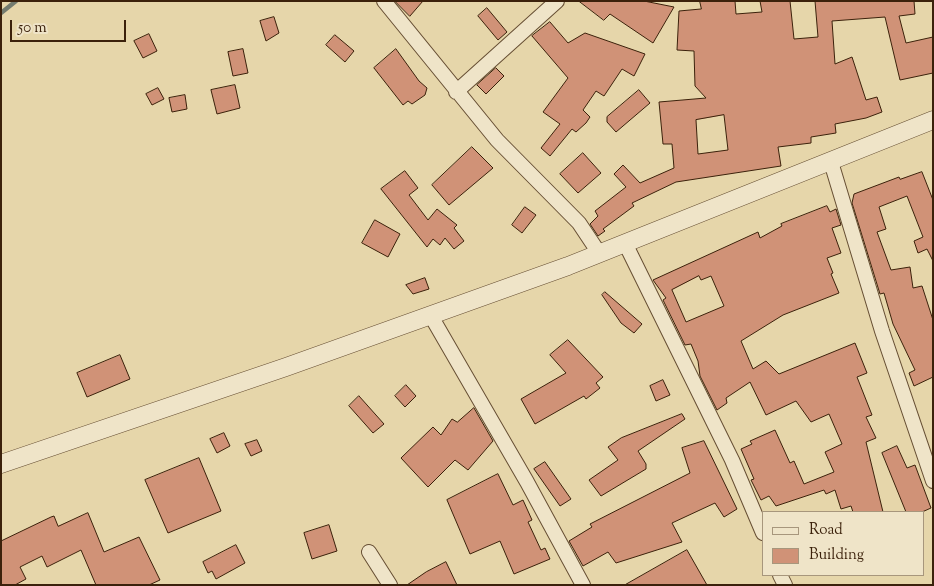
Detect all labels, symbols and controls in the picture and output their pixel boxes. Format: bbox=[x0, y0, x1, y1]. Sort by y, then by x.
scale bar bbox=[12, 10, 129, 42]
text: 50 m bbox=[18, 18, 47, 39]
legend bbox=[762, 511, 924, 576]
text: Road bbox=[809, 520, 843, 541]
text: Building bbox=[809, 545, 864, 566]

